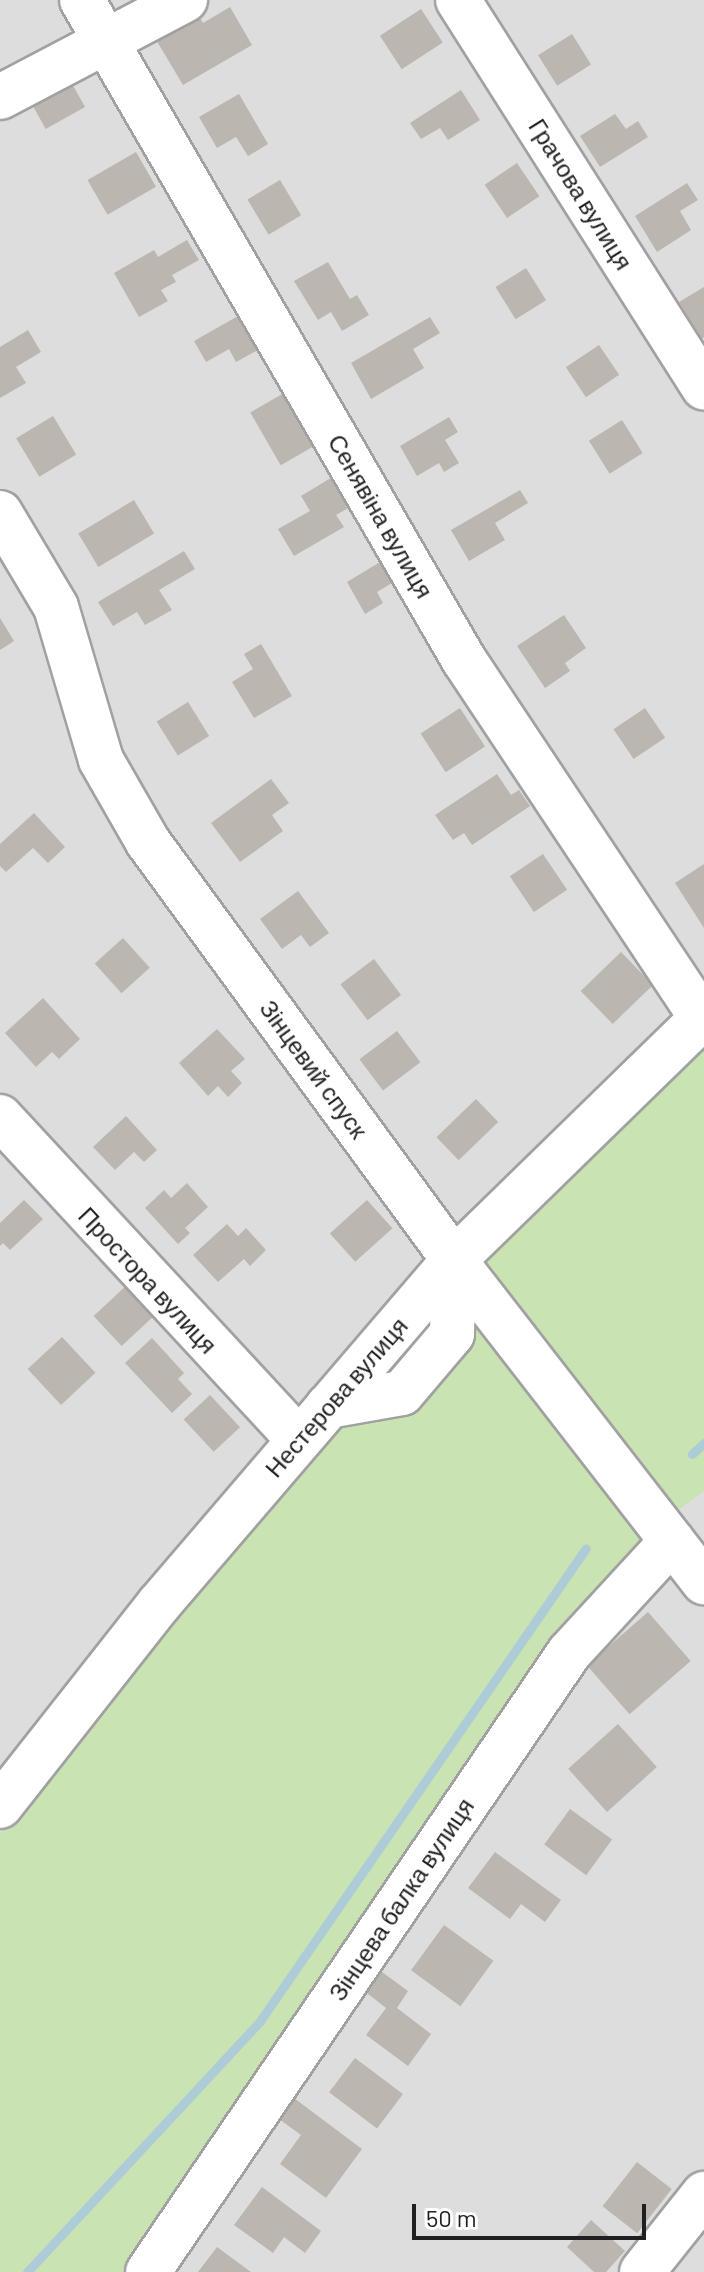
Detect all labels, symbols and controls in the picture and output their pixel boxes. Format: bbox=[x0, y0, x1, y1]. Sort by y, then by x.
street label: Грачова вулиця bbox=[523, 113, 639, 275]
street label: Сенявіна вулиця bbox=[322, 429, 440, 603]
street label: Зінцевий спуск bbox=[254, 994, 374, 1144]
street label: Простора вулиця bbox=[73, 1201, 223, 1359]
street label: Нестерова вулиця bbox=[259, 1311, 413, 1483]
street label: Зінцева балка вулиця bbox=[322, 1792, 480, 2006]
scale bar bbox=[416, 2188, 650, 2238]
text: 50 m bbox=[426, 2203, 477, 2232]

